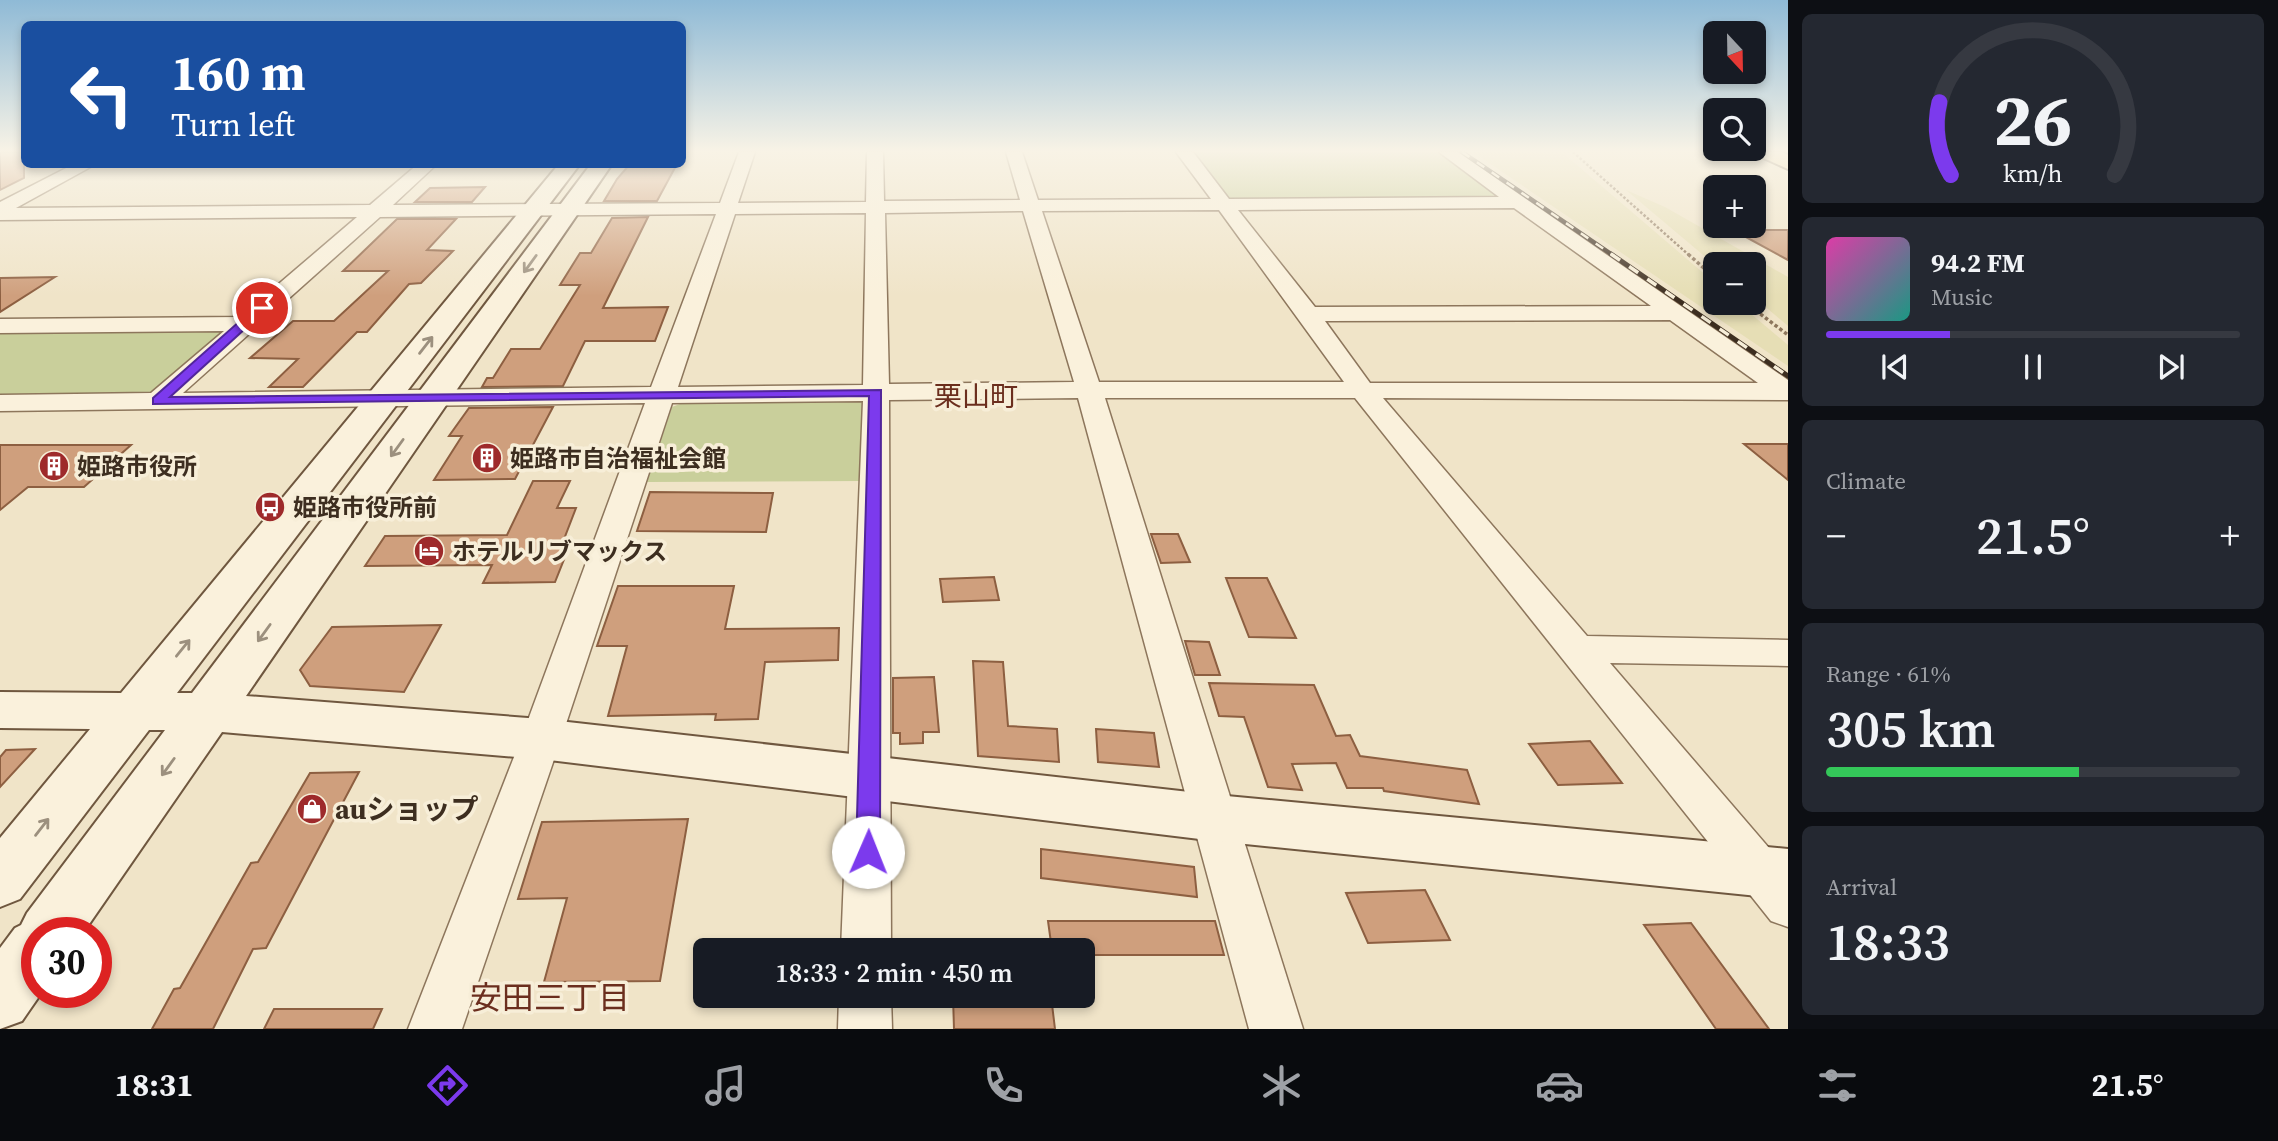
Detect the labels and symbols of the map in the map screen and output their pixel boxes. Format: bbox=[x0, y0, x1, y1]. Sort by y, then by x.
north arrow bbox=[1703, 21, 1766, 84]
one-way arrow bbox=[523, 254, 537, 273]
pin bbox=[232, 278, 292, 338]
one-way arrow bbox=[419, 336, 434, 355]
district label: 栗山町 bbox=[934, 377, 1018, 415]
one-way arrow bbox=[390, 438, 404, 457]
building icon: 姫路市自治福祉会館 bbox=[470, 441, 504, 475]
place label: 姫路市自治福祉会館 bbox=[510, 442, 726, 475]
building icon: 姫路市役所 bbox=[37, 449, 71, 483]
place label: 姫路市役所 bbox=[77, 450, 197, 483]
bus stop icon: 姫路市役所前 bbox=[253, 490, 287, 524]
place label: 姫路市役所前 bbox=[293, 491, 437, 524]
hotel icon: ホテルリブマックス bbox=[412, 534, 446, 568]
place label: ホテルリブマックス bbox=[452, 535, 667, 568]
one-way arrow bbox=[257, 623, 271, 642]
one-way arrow bbox=[175, 640, 191, 658]
one-way arrow bbox=[160, 757, 175, 776]
place label: auショップ bbox=[335, 790, 479, 828]
shop icon: auショップ bbox=[295, 792, 329, 826]
position arrow bbox=[831, 815, 905, 889]
one-way arrow bbox=[35, 818, 50, 837]
speed limit sign: 30 bbox=[21, 917, 112, 1008]
district label: 安田三丁目 bbox=[470, 976, 630, 1020]

